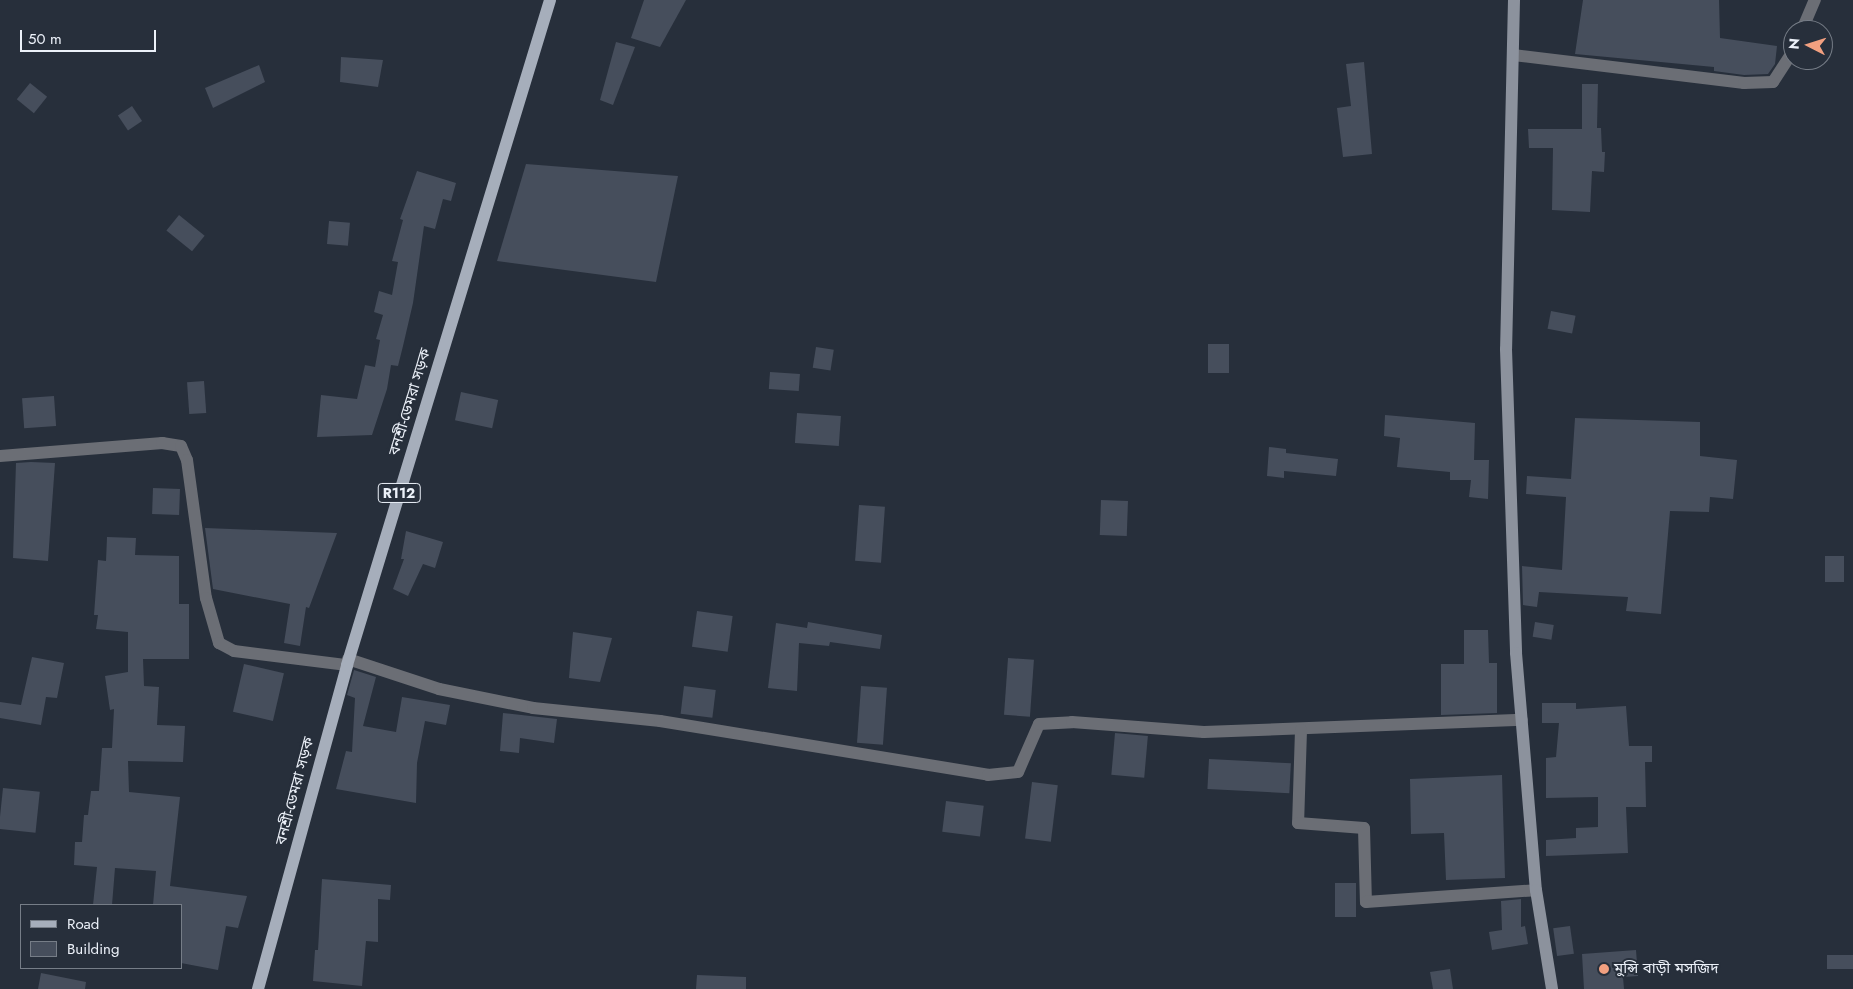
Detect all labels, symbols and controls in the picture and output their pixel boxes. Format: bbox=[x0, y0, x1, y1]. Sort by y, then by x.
scale bar bbox=[22, 20, 159, 52]
north arrow bbox=[1783, 20, 1833, 70]
text: 50 m bbox=[28, 28, 62, 50]
text: N bbox=[1784, 37, 1805, 50]
street label: বনশ্রী-ডেমরা সড়ক bbox=[385, 346, 435, 458]
road number: R112 bbox=[378, 482, 420, 504]
street label: বনশ্রী-ডেমরা সড়ক bbox=[272, 735, 318, 847]
legend bbox=[20, 904, 182, 969]
text: Road bbox=[67, 913, 99, 935]
text: Building bbox=[67, 938, 119, 960]
place label: মুন্সি বাড়ী মসজিদ bbox=[1614, 960, 1719, 978]
marker: মুন্সি বাড়ী মসজিদ bbox=[1598, 963, 1610, 975]

